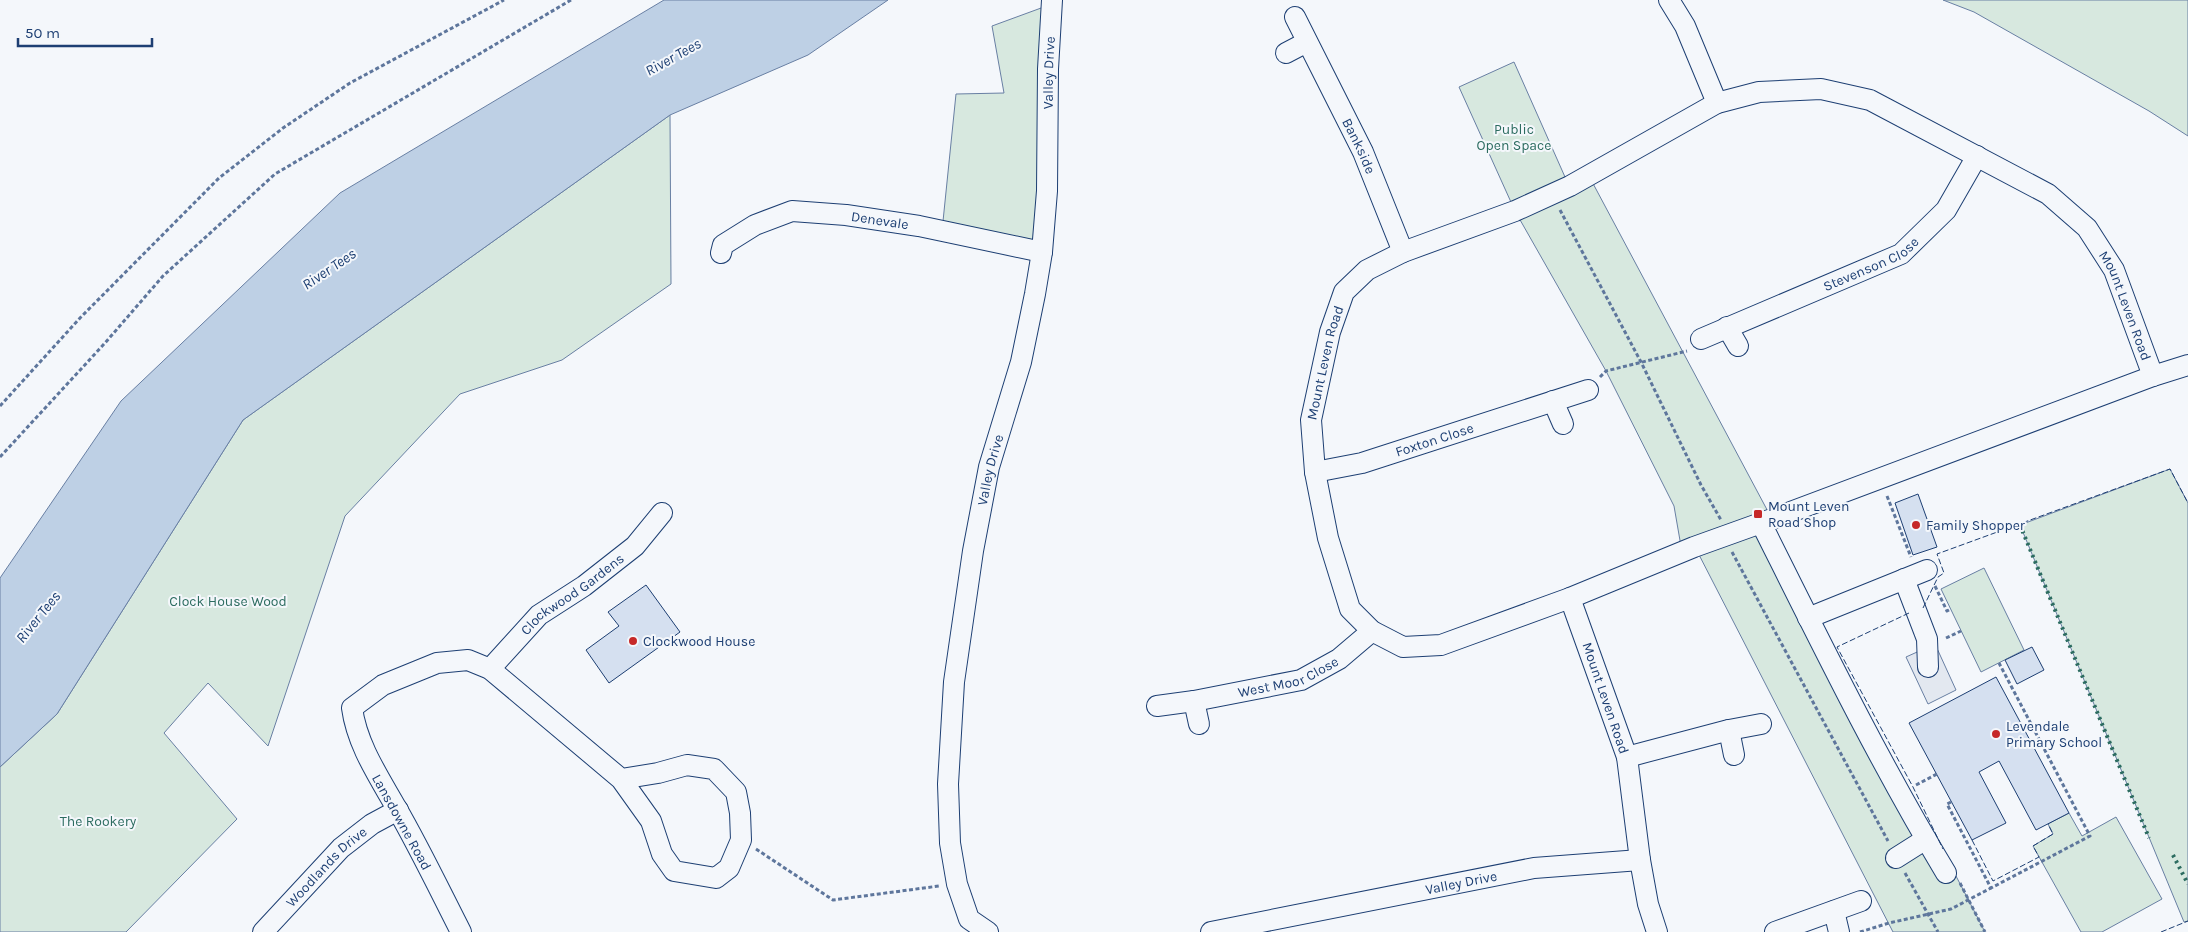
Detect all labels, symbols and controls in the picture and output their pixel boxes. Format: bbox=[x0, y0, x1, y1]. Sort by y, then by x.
scale bar bbox=[18, 15, 151, 47]
text: 50 m bbox=[25, 24, 60, 42]
water label: River Tees bbox=[642, 34, 704, 80]
street label: Valley Drive bbox=[1040, 36, 1059, 109]
street label: Bankside bbox=[1338, 115, 1379, 176]
park label: Public Open Space bbox=[1477, 121, 1551, 154]
street label: Denevale bbox=[850, 208, 910, 233]
street label: Stevenson Close bbox=[1821, 233, 1923, 295]
water label: River Tees bbox=[299, 244, 359, 294]
street label: Mount Leven Road bbox=[2095, 248, 2155, 363]
street label: Mount Leven Road bbox=[1303, 303, 1348, 422]
street label: Foxton Close bbox=[1393, 419, 1476, 461]
street label: Valley Drive bbox=[974, 432, 1007, 507]
place label: Mount Leven Road Shop bbox=[1768, 498, 1849, 531]
marker: Mount Leven Road Shop bbox=[1752, 508, 1764, 520]
place label: Family Shopper bbox=[1926, 517, 2026, 534]
marker: Family Shopper bbox=[1910, 519, 1922, 531]
street label: Clockwood Gardens bbox=[517, 550, 628, 639]
water label: River Tees bbox=[12, 588, 64, 646]
park label: Clock House Wood bbox=[169, 593, 287, 610]
place label: Clockwood House bbox=[643, 633, 755, 650]
marker: Clockwood House bbox=[627, 635, 639, 647]
street label: Mount Leven Road bbox=[1578, 640, 1633, 756]
street label: West Moor Close bbox=[1237, 653, 1342, 701]
place label: Levendale Primary School bbox=[2006, 718, 2102, 751]
marker: Levendale Primary School bbox=[1990, 728, 2002, 740]
street label: Lansdowne Road bbox=[368, 771, 435, 873]
park label: The Rookery bbox=[60, 813, 137, 830]
street label: Woodlands Drive bbox=[282, 823, 370, 911]
street label: Valley Drive bbox=[1424, 868, 1499, 898]

